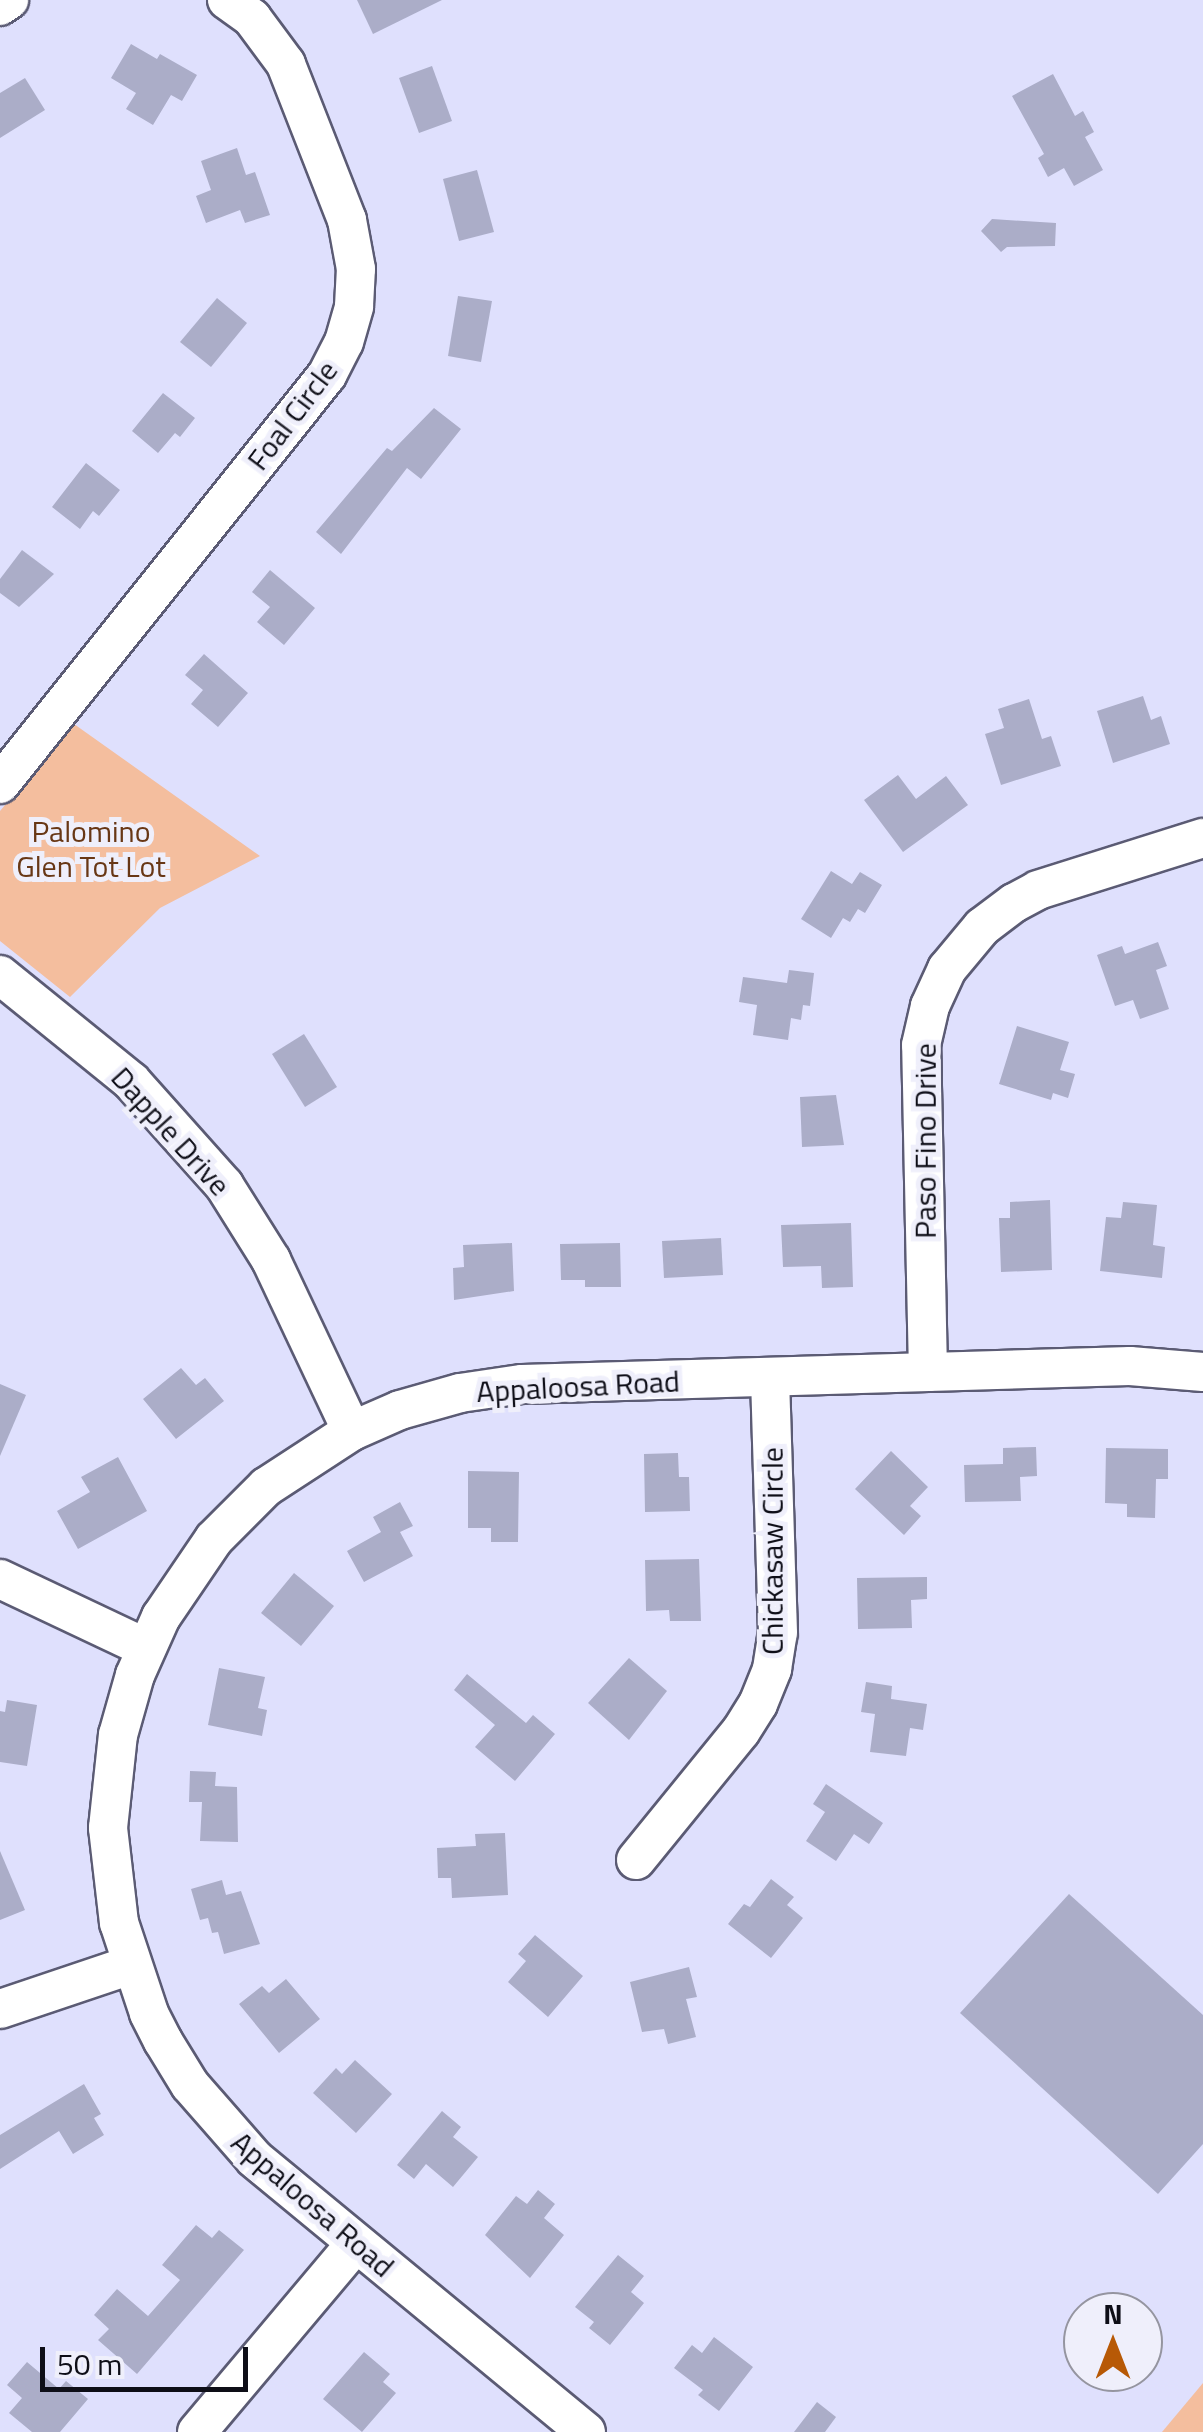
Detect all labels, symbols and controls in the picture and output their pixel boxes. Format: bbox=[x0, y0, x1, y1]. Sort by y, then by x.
street label: Foal Circle bbox=[239, 353, 345, 477]
park label: Palomino Glen Tot Lot bbox=[16, 813, 166, 884]
street label: Paso Fino Drive bbox=[907, 1043, 943, 1239]
street label: Dapple Drive bbox=[104, 1059, 238, 1203]
street label: Appaloosa Road bbox=[475, 1363, 681, 1409]
street label: Chickasaw Circle bbox=[754, 1447, 790, 1655]
street label: Appaloosa Road bbox=[224, 2124, 402, 2284]
north arrow bbox=[1063, 2292, 1163, 2392]
text: N bbox=[1103, 2292, 1123, 2335]
scale bar bbox=[45, 2327, 252, 2389]
text: 50 m bbox=[57, 2341, 122, 2387]

